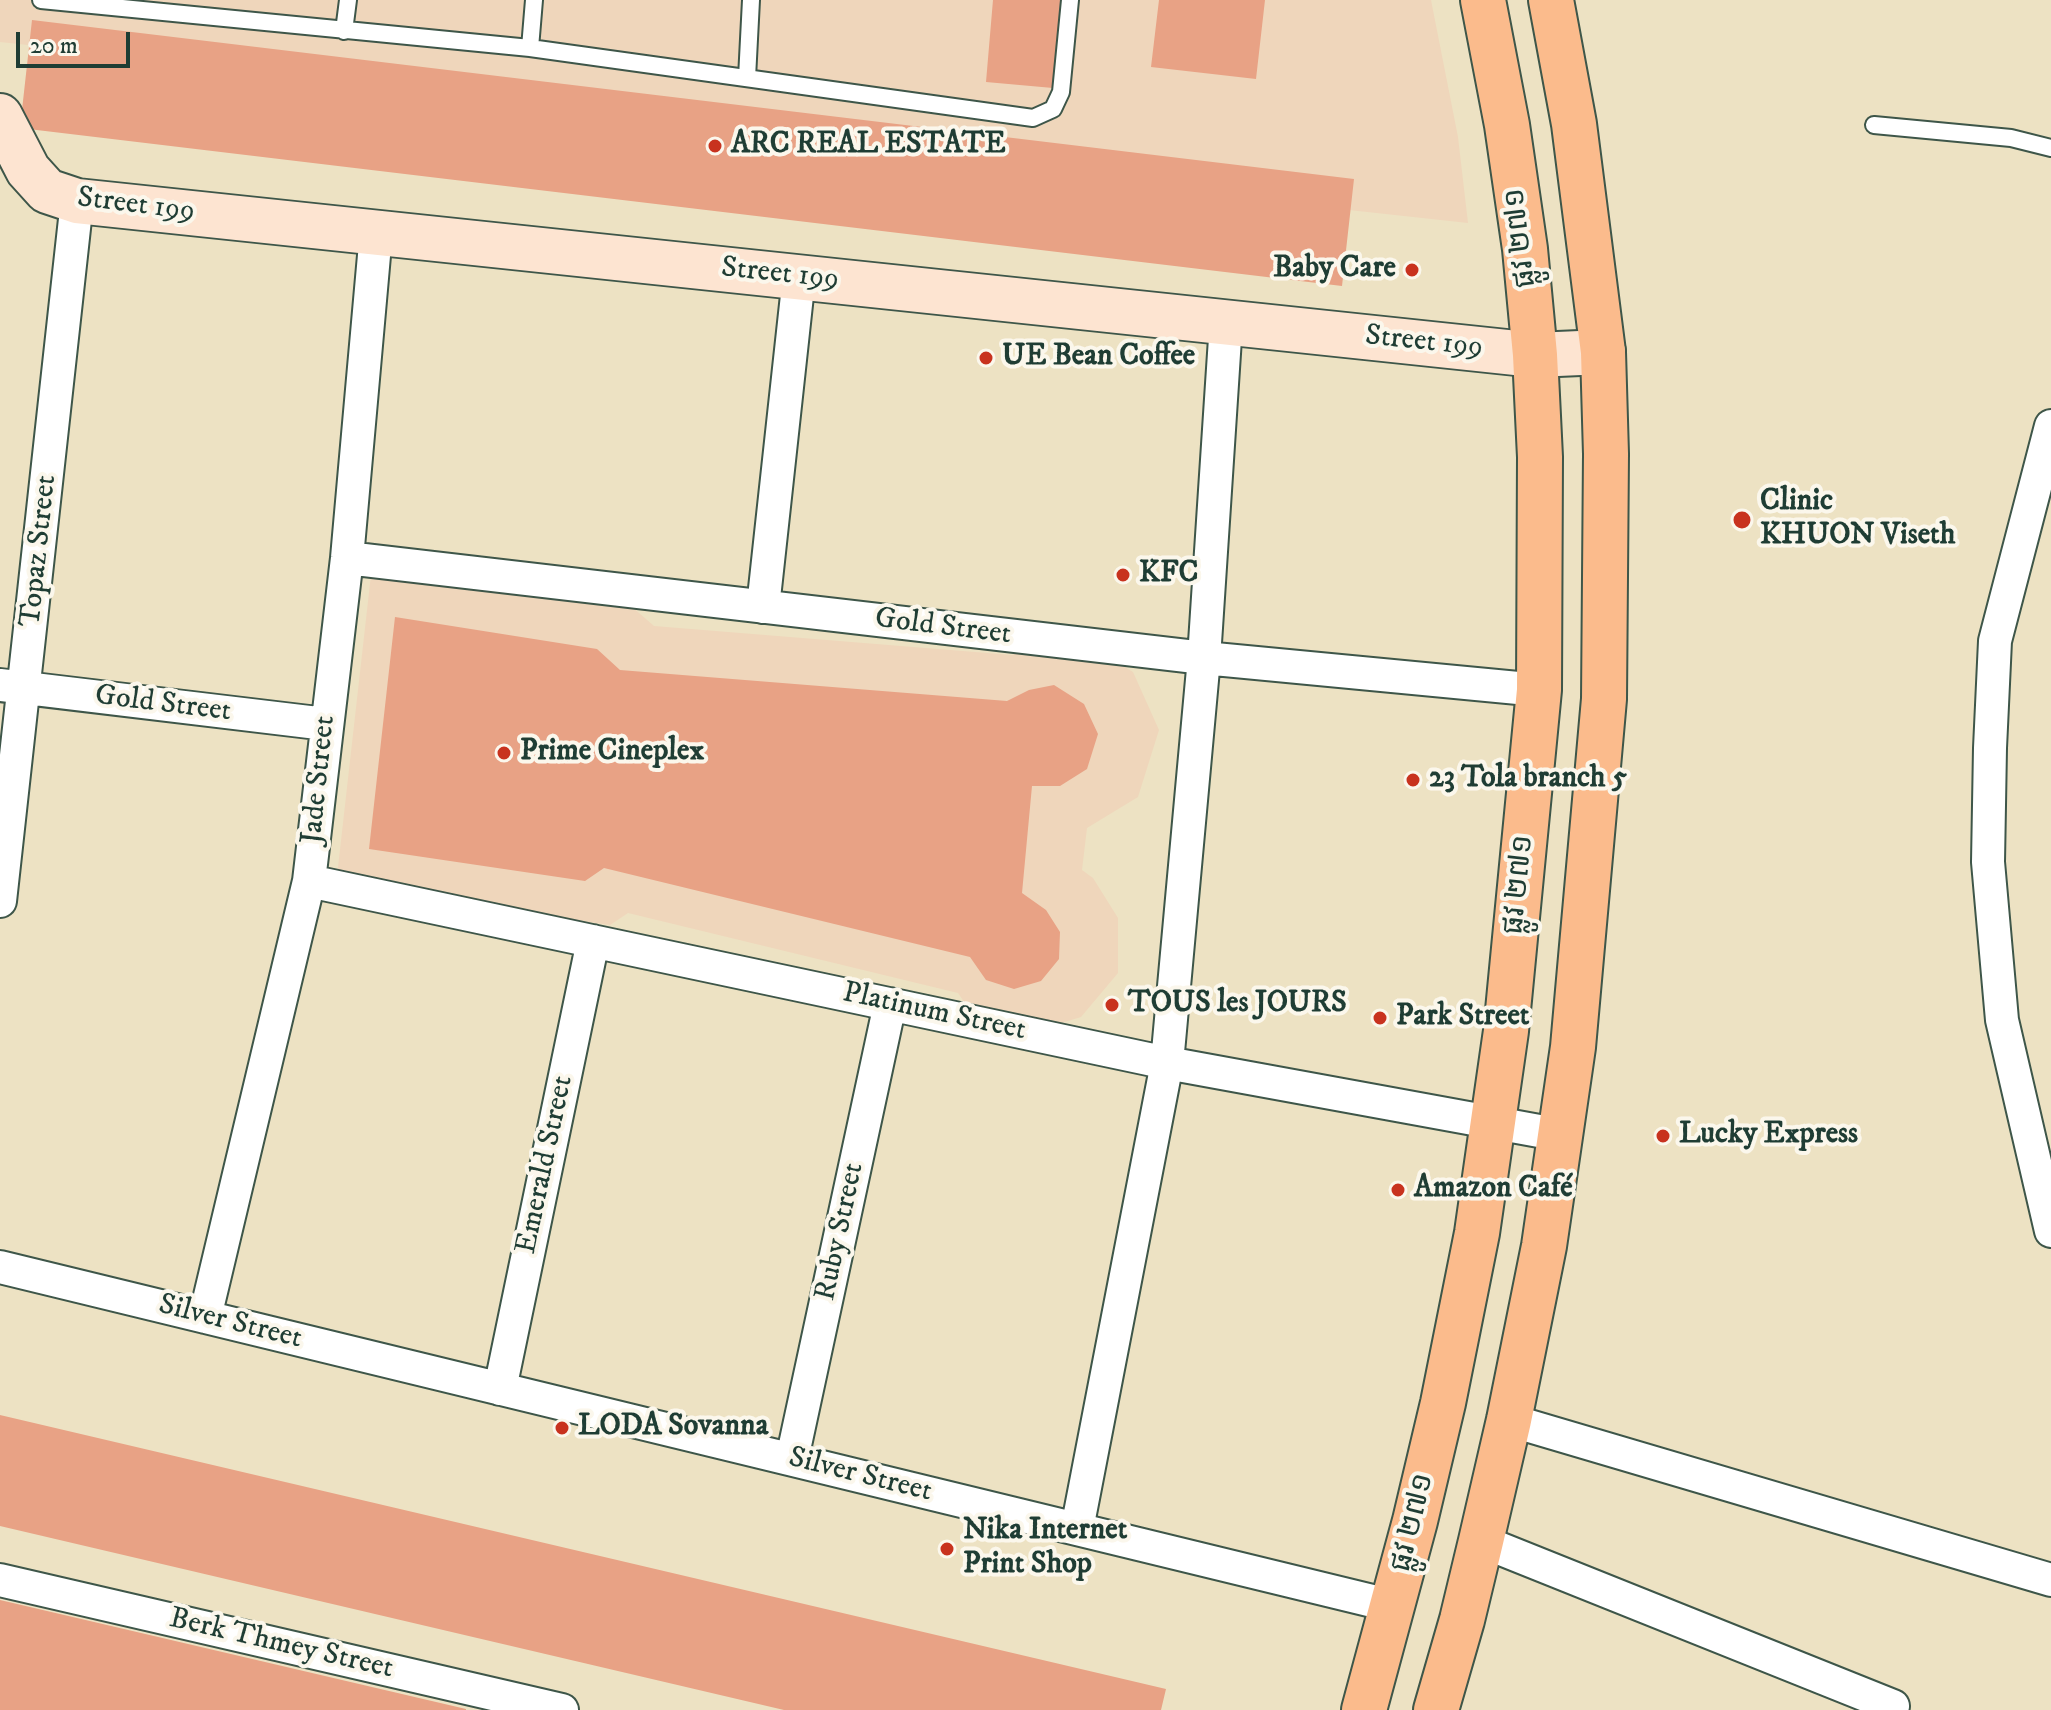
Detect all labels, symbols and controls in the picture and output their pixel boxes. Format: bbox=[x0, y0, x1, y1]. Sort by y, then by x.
scale bar bbox=[20, 16, 134, 66]
text: 20 m bbox=[30, 31, 78, 61]
place label: ARC REAL ESTATE bbox=[731, 128, 1006, 164]
marker: ARC REAL ESTATE bbox=[706, 137, 724, 155]
street label: Street 199 bbox=[75, 181, 197, 231]
street label: ផ្លូវ ២៧១ bbox=[1498, 186, 1546, 290]
street label: Street 199 bbox=[719, 251, 841, 299]
place label: Baby Care bbox=[1273, 252, 1396, 288]
marker: Baby Care bbox=[1403, 261, 1421, 279]
street label: Street 199 bbox=[1363, 319, 1485, 367]
place label: UE Bean Coffee bbox=[1002, 340, 1195, 376]
marker: UE Bean Coffee bbox=[977, 349, 995, 367]
street label: Topaz Street bbox=[14, 473, 66, 629]
place label: Clinic KHUON Viseth bbox=[1760, 485, 1955, 556]
marker: Clinic KHUON Viseth bbox=[1731, 509, 1753, 531]
place label: KFC bbox=[1139, 557, 1198, 593]
marker: KFC bbox=[1114, 566, 1132, 584]
street label: Gold Street bbox=[873, 602, 1013, 654]
street label: Gold Street bbox=[93, 679, 233, 731]
street label: Jade Street bbox=[295, 714, 345, 846]
place label: Prime Cineplex bbox=[520, 735, 704, 771]
marker: Prime Cineplex bbox=[495, 744, 513, 762]
place label: 23 Tola branch 5 bbox=[1429, 762, 1627, 798]
marker: 23 Tola branch 5 bbox=[1404, 771, 1422, 789]
street label: ផ្លូវ ២៧១ bbox=[1497, 833, 1543, 937]
street label: Platinum Street bbox=[839, 976, 1029, 1050]
place label: TOUS les JOURS bbox=[1128, 987, 1347, 1023]
marker: TOUS les JOURS bbox=[1103, 996, 1121, 1014]
place label: Park Street bbox=[1396, 1000, 1529, 1036]
marker: Park Street bbox=[1371, 1009, 1389, 1027]
street label: Emerald Street bbox=[510, 1073, 582, 1257]
place label: Lucky Express bbox=[1679, 1118, 1858, 1154]
marker: Lucky Express bbox=[1654, 1127, 1672, 1145]
street label: Ruby Street bbox=[809, 1160, 873, 1304]
place label: Amazon Café bbox=[1414, 1172, 1573, 1208]
marker: Amazon Café bbox=[1389, 1181, 1407, 1199]
street label: Silver Street bbox=[155, 1288, 305, 1358]
place label: LODA Sovanna bbox=[578, 1410, 768, 1446]
marker: LODA Sovanna bbox=[553, 1419, 571, 1437]
street label: Silver Street bbox=[785, 1441, 935, 1511]
street label: ផ្លូវ ២៧១ bbox=[1384, 1470, 1444, 1576]
place label: Nika Internet Print Shop bbox=[963, 1514, 1127, 1584]
marker: Nika Internet Print Shop bbox=[938, 1540, 956, 1558]
street label: Berk Thmey Street bbox=[166, 1602, 396, 1688]

